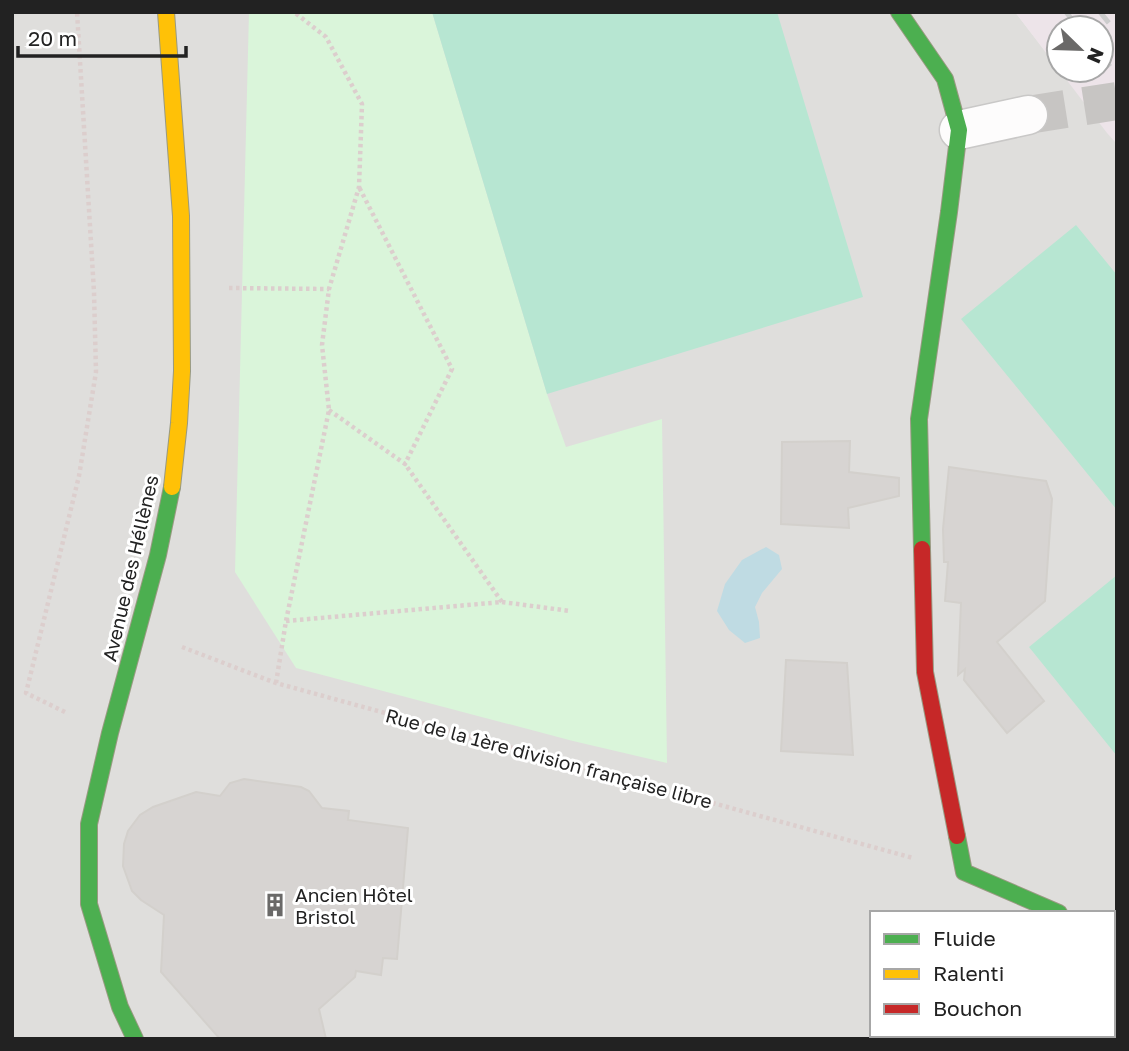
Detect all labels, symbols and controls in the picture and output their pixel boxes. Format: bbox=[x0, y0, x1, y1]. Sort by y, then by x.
scale bar bbox=[18, 14, 186, 58]
north arrow bbox=[1045, 14, 1115, 84]
text: 20 m bbox=[28, 25, 77, 51]
text: N bbox=[1083, 45, 1110, 67]
street label: Avenue des Héllènes bbox=[97, 473, 163, 663]
street label: Rue de la 1ère division française libre bbox=[383, 703, 715, 813]
place label: Ancien Hôtel Bristol bbox=[295, 883, 413, 928]
building icon: Ancien Hôtel Bristol bbox=[261, 891, 289, 919]
legend bbox=[870, 911, 1115, 1037]
text: Fluide bbox=[933, 925, 996, 951]
text: Ralenti bbox=[933, 960, 1004, 986]
text: Bouchon bbox=[933, 995, 1022, 1021]

